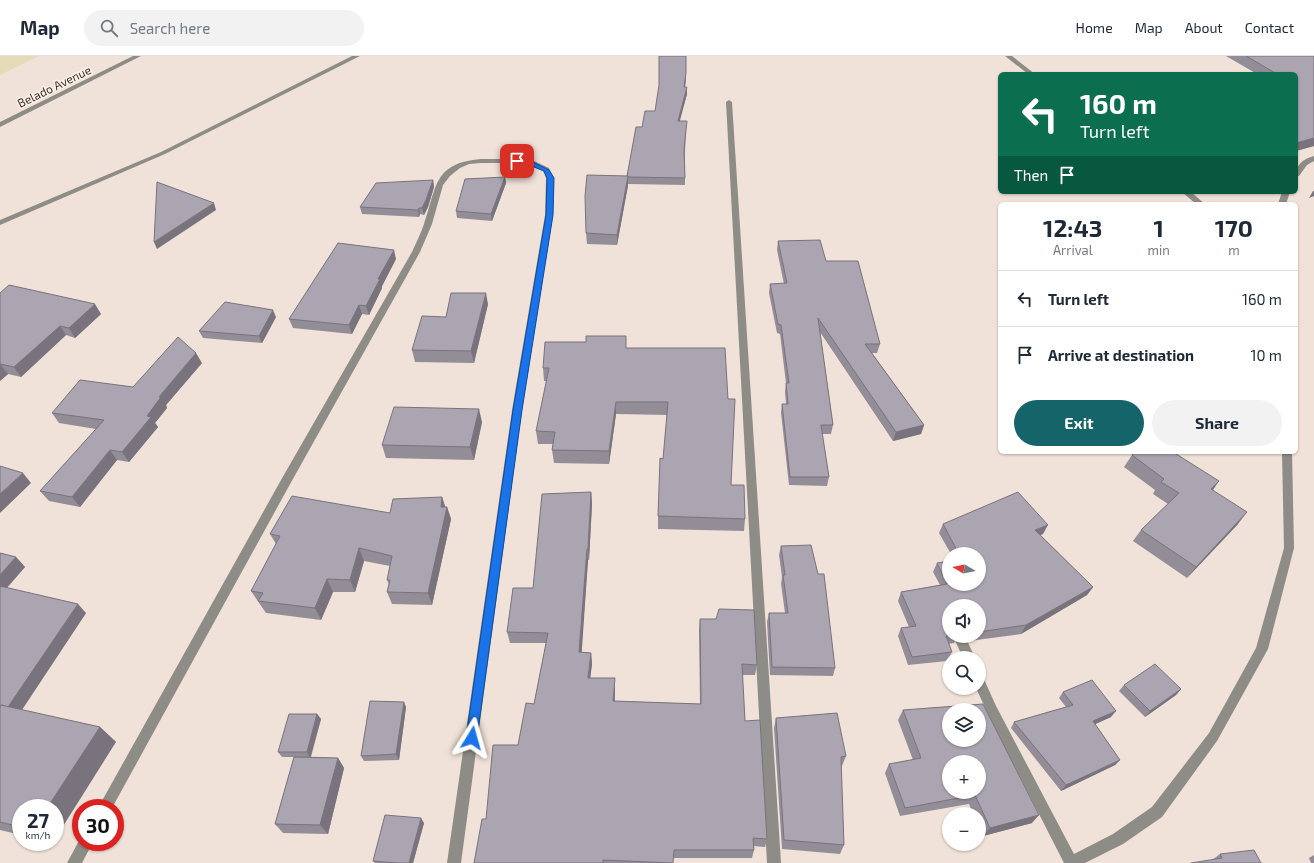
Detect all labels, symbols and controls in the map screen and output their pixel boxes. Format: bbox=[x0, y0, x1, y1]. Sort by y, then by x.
search box bbox=[84, 10, 364, 46]
text: Map bbox=[20, 16, 60, 39]
icon: search bbox=[98, 17, 120, 39]
text: Search here bbox=[130, 19, 210, 37]
text: Home bbox=[1076, 19, 1113, 36]
text: Map bbox=[1135, 19, 1163, 36]
text: About bbox=[1185, 19, 1223, 36]
text: Contact bbox=[1245, 19, 1294, 36]
street label: Belado Avenue bbox=[15, 62, 93, 110]
text: 160 m bbox=[1080, 86, 1157, 120]
icon: left bbox=[1014, 88, 1066, 140]
text: Turn left bbox=[1080, 120, 1150, 142]
pin bbox=[500, 144, 534, 178]
icon: arrive bbox=[506, 150, 528, 172]
icon: arrive bbox=[1056, 164, 1078, 186]
text: Then bbox=[1014, 166, 1048, 184]
text: 12:43 bbox=[1043, 213, 1102, 242]
text: 1 bbox=[1153, 213, 1164, 242]
text: 170 bbox=[1215, 213, 1253, 242]
text: Arrival bbox=[1053, 242, 1093, 258]
text: min bbox=[1148, 242, 1170, 258]
text: m bbox=[1228, 242, 1240, 258]
icon: left bbox=[1014, 288, 1036, 310]
text: Turn left bbox=[1048, 290, 1109, 308]
text: 160 m bbox=[1242, 290, 1282, 308]
icon: arrive bbox=[1014, 344, 1036, 366]
text: Arrive at destination bbox=[1048, 346, 1194, 364]
text: 10 m bbox=[1250, 346, 1282, 364]
button: Exit bbox=[1014, 400, 1144, 446]
button: Share bbox=[1152, 400, 1282, 446]
north arrow bbox=[942, 547, 986, 591]
map controls bbox=[942, 547, 986, 851]
button: sound bbox=[942, 599, 986, 643]
button: search bbox=[942, 651, 986, 695]
button: layers bbox=[942, 703, 986, 747]
position arrow bbox=[451, 717, 493, 759]
button: + bbox=[942, 755, 986, 799]
speed limit sign: 30 bbox=[72, 799, 124, 851]
button: − bbox=[942, 807, 986, 851]
text: 27 bbox=[27, 808, 49, 832]
text: km/h bbox=[26, 829, 50, 841]

